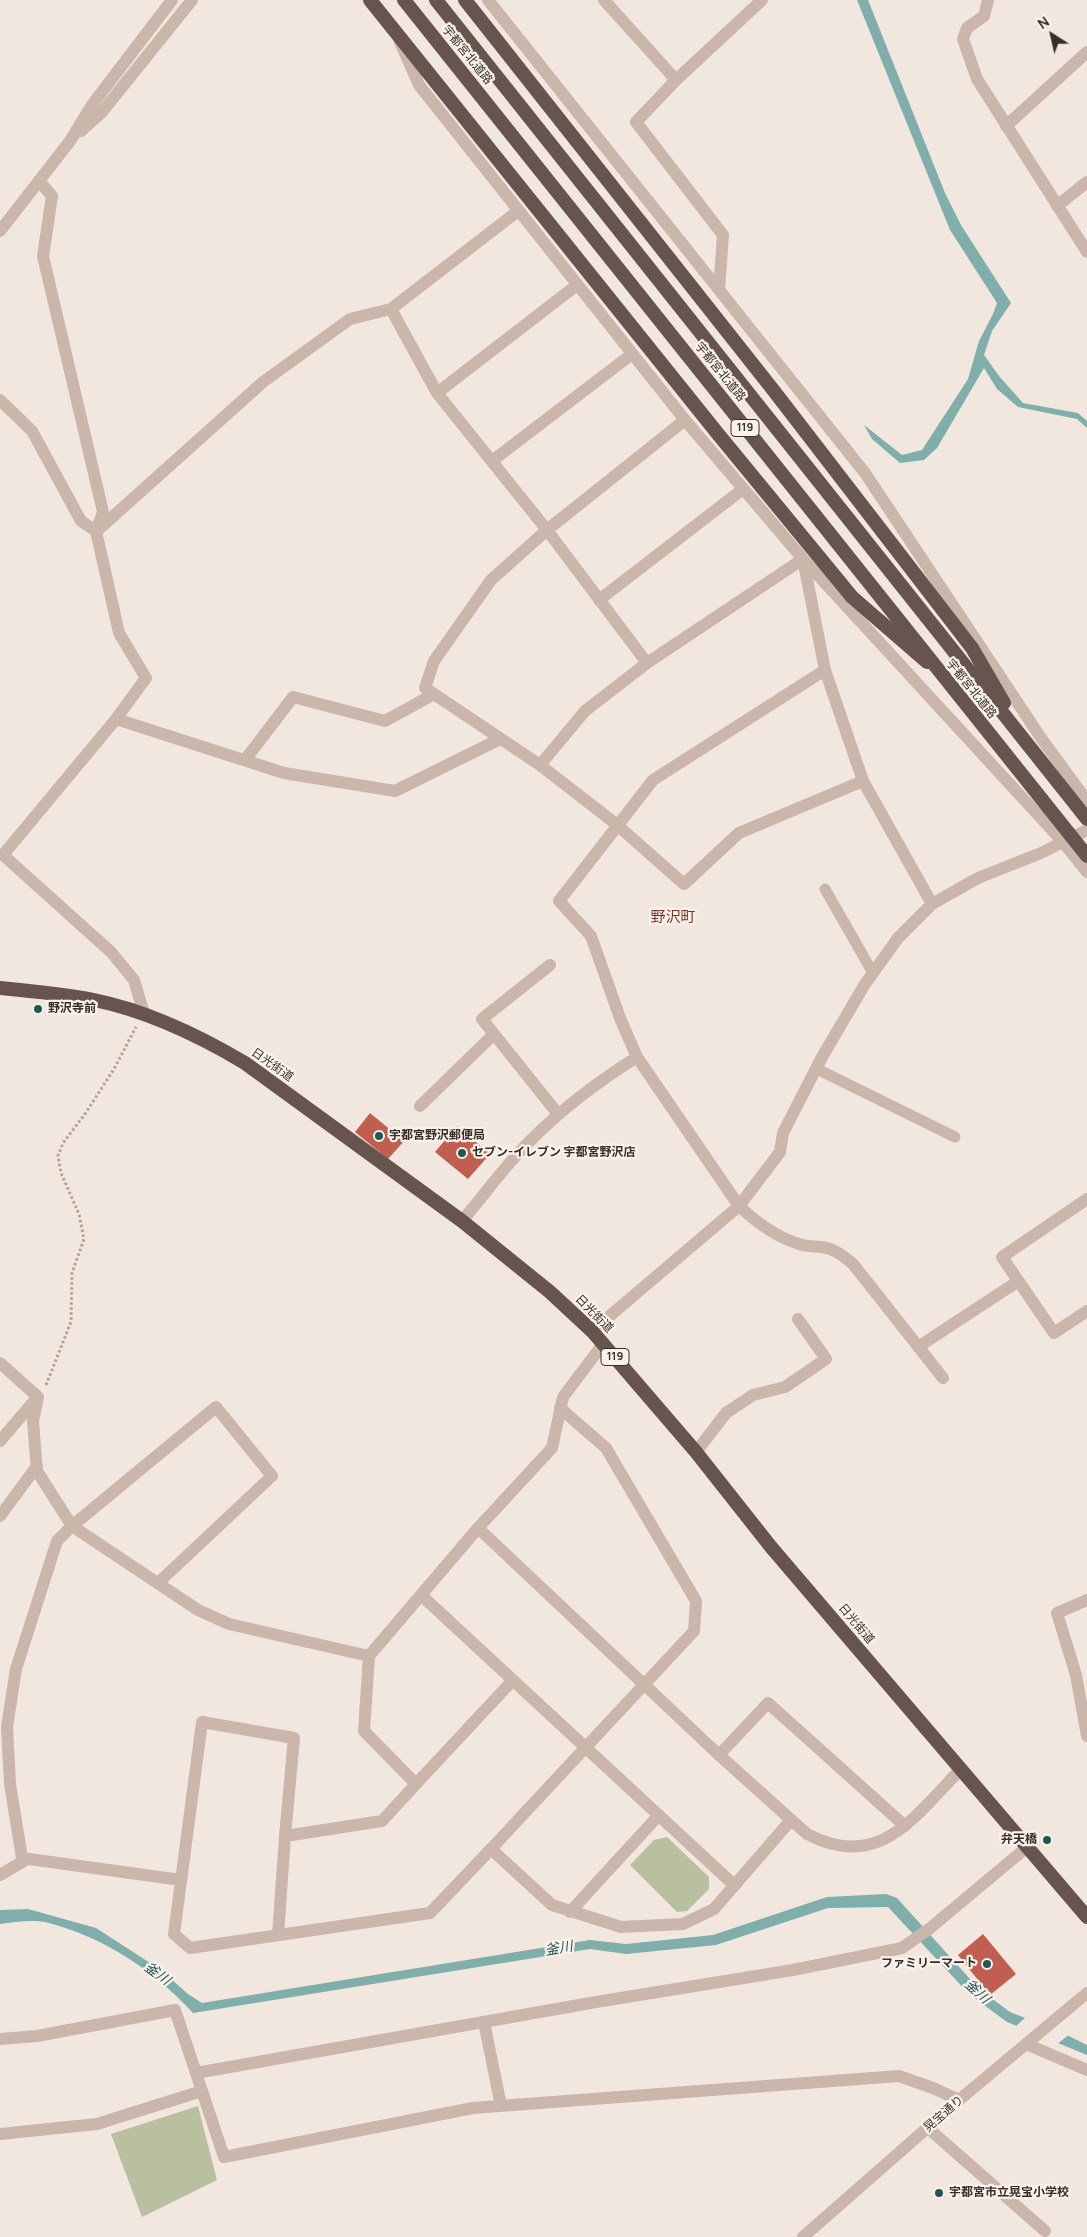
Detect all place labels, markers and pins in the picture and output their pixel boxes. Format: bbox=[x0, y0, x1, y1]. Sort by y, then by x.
place label: 野沢寺前 bbox=[48, 1002, 96, 1016]
marker: 野沢寺前 bbox=[32, 1003, 44, 1015]
place label: 宇都宮野沢郵便局 bbox=[389, 1129, 485, 1143]
marker: 宇都宮野沢郵便局 bbox=[373, 1130, 385, 1142]
place label: セブン-イレブン 宇都宮野沢店 bbox=[472, 1146, 635, 1160]
marker: セブン-イレブン 宇都宮野沢店 bbox=[456, 1147, 468, 1159]
place label: 弁天橋 bbox=[1001, 1833, 1037, 1847]
marker: 弁天橋 bbox=[1041, 1834, 1053, 1846]
place label: ファミリーマート bbox=[881, 1957, 977, 1971]
marker: ファミリーマート bbox=[981, 1958, 993, 1970]
place label: 宇都宮市立晃宝小学校 bbox=[949, 2186, 1069, 2200]
marker: 宇都宮市立晃宝小学校 bbox=[933, 2187, 945, 2199]

